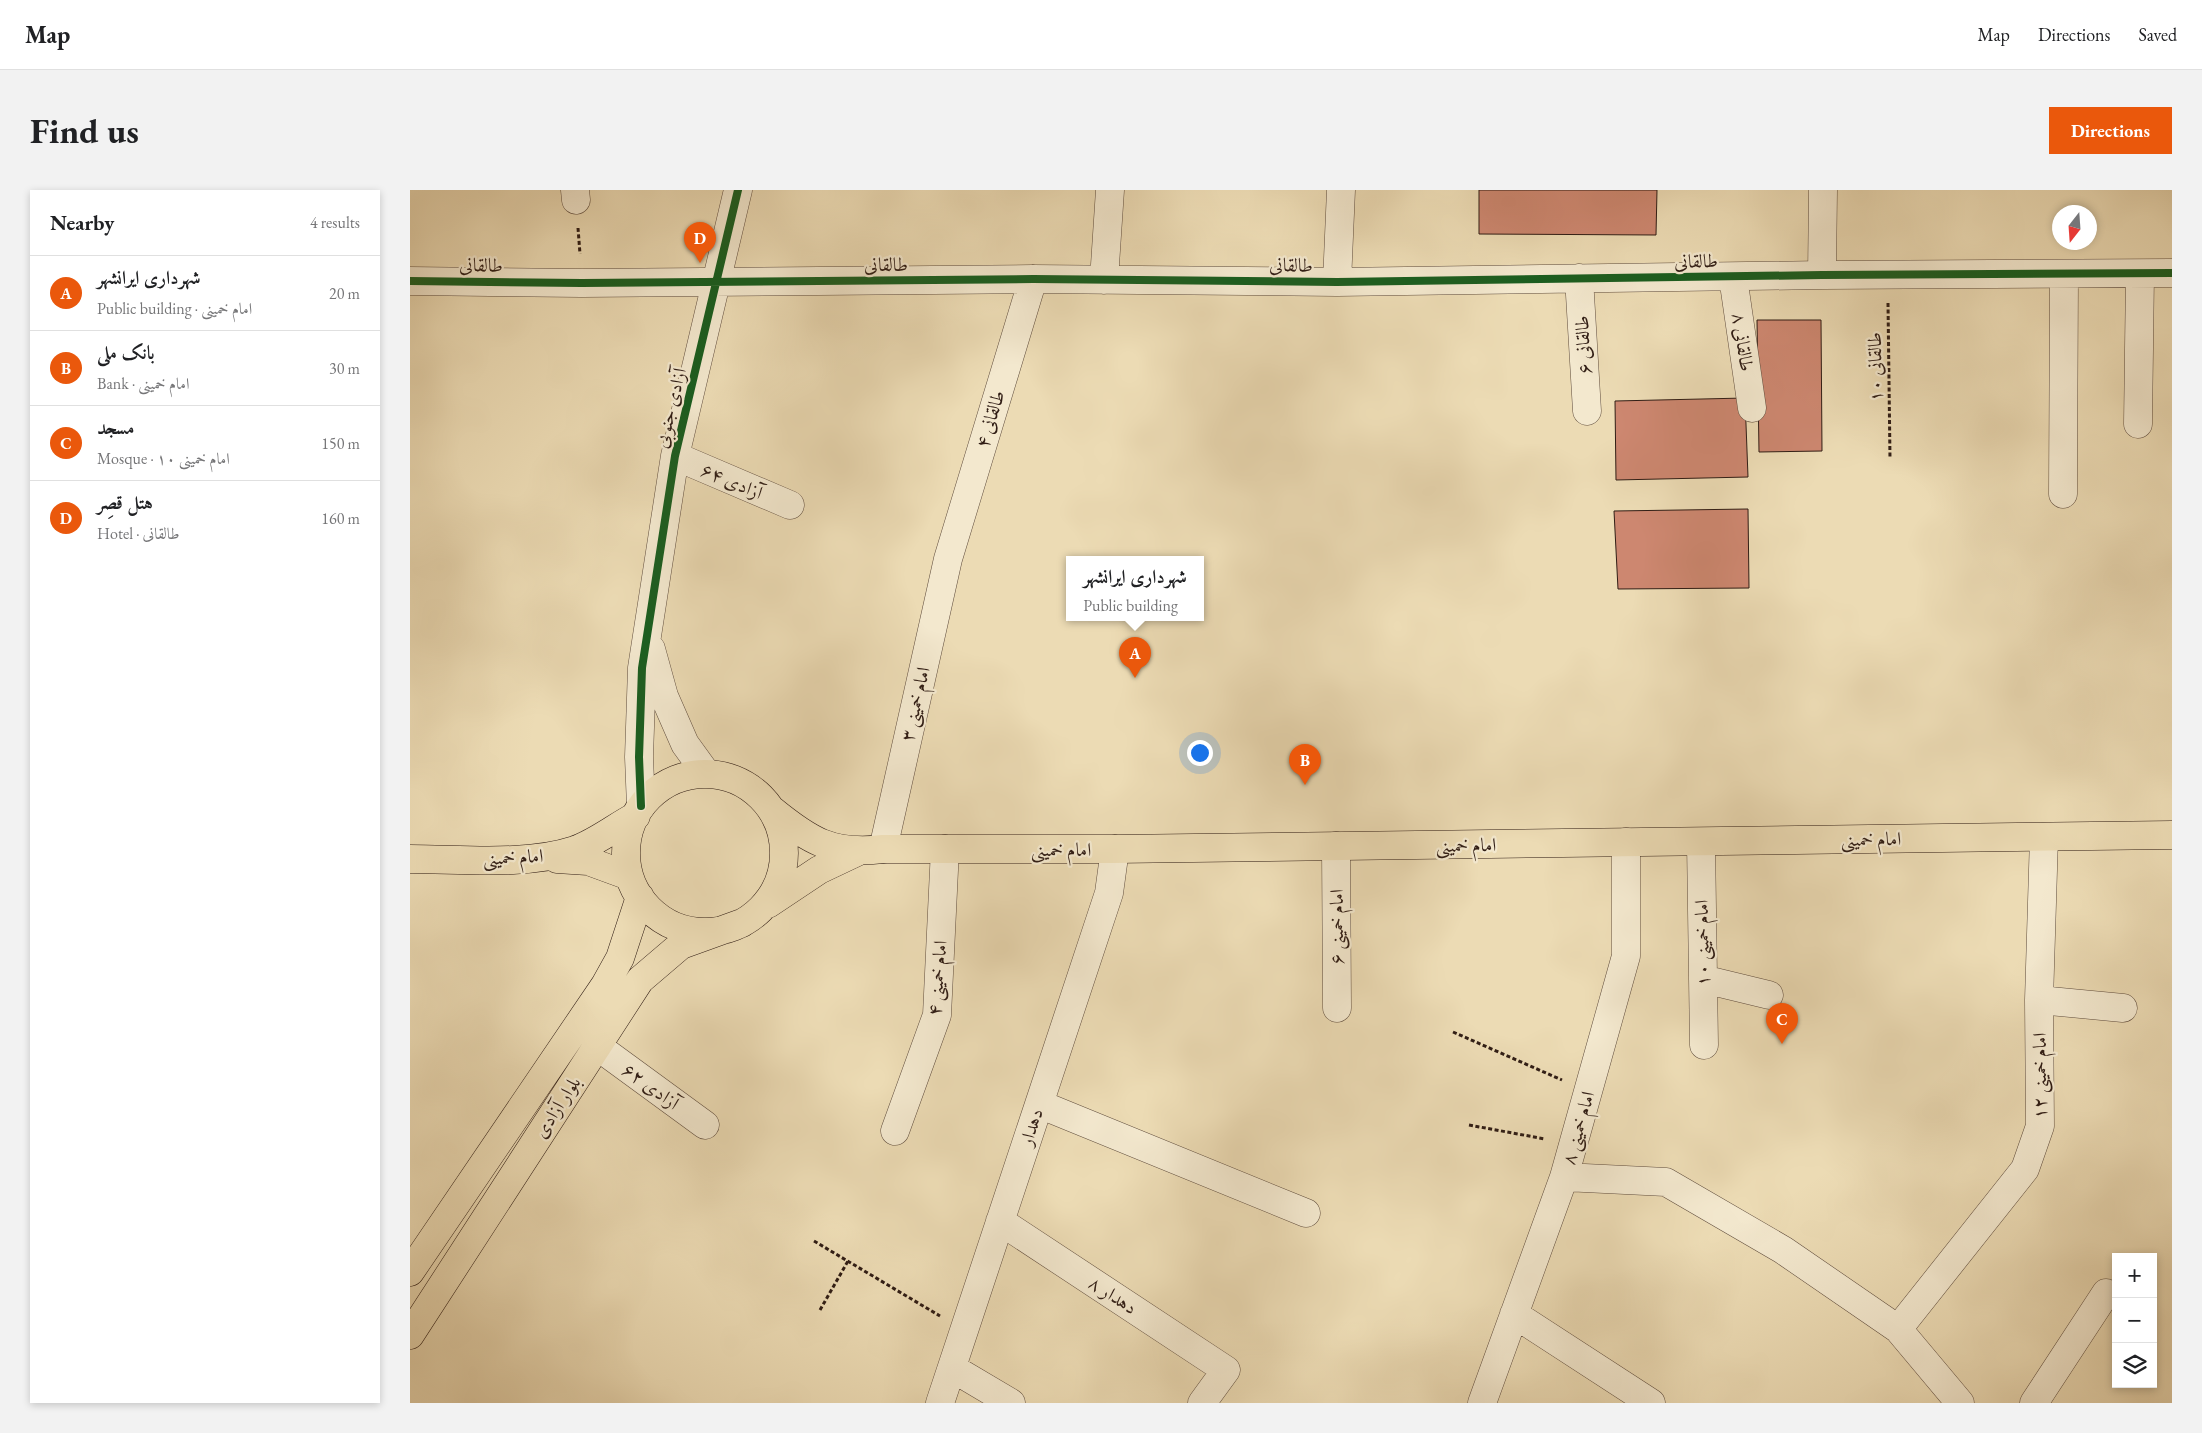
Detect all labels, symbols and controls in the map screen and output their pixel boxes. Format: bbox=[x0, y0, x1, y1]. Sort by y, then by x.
text: Map bbox=[25, 19, 70, 50]
text: Map bbox=[1978, 23, 2010, 46]
text: Directions bbox=[2038, 23, 2110, 46]
text: Saved bbox=[2138, 23, 2177, 46]
button: Directions bbox=[2049, 107, 2172, 154]
text: Find us bbox=[30, 108, 139, 153]
north arrow bbox=[2052, 205, 2097, 250]
text: Nearby bbox=[50, 209, 114, 236]
text: 4 results bbox=[310, 212, 360, 233]
pin: D bbox=[684, 222, 716, 263]
street label: طالقانی bbox=[1674, 248, 1718, 274]
street label: طالقانی bbox=[459, 252, 503, 278]
street label: طالقانی bbox=[864, 252, 908, 277]
street label: طالقانی bbox=[1269, 252, 1313, 278]
text: شهرداری ایرانشهر bbox=[97, 265, 200, 290]
text: A bbox=[60, 283, 72, 304]
text: 20 m bbox=[329, 283, 360, 304]
text: Public building · امام خمینی bbox=[97, 298, 252, 319]
street label: طالقانی ۸ bbox=[1727, 311, 1759, 373]
street label: طالقانی ۶ bbox=[1569, 315, 1597, 375]
street label: طالقانی ۱۰ bbox=[1862, 332, 1888, 402]
text: بانک ملی bbox=[97, 340, 155, 365]
text: B bbox=[61, 358, 71, 379]
text: 30 m bbox=[329, 358, 360, 379]
street label: آزادی جنوبی bbox=[648, 363, 694, 451]
text: Bank · امام خمینی bbox=[97, 373, 189, 394]
street label: طالقانی ۴ bbox=[969, 387, 1011, 451]
text: مسجد bbox=[97, 415, 134, 440]
text: C bbox=[60, 433, 72, 454]
text: 150 m bbox=[321, 433, 360, 454]
text: Mosque · امام خمینی ۱۰ bbox=[97, 448, 230, 469]
street label: آزادی ۶۴ bbox=[697, 457, 768, 506]
text: هتل قصِر bbox=[97, 490, 153, 515]
text: D bbox=[60, 508, 72, 529]
text: 160 m bbox=[321, 508, 360, 529]
text: Hotel · طالقانی bbox=[97, 523, 180, 544]
popup bbox=[1066, 556, 1204, 621]
text: شهرداری ایرانشهر bbox=[1083, 564, 1187, 589]
text: Public building bbox=[1083, 595, 1178, 616]
pin: A bbox=[1119, 637, 1151, 678]
street label: امام خمینی ۳ bbox=[894, 664, 940, 745]
your location bbox=[1187, 740, 1213, 766]
pin: B bbox=[1289, 744, 1321, 785]
street label: امام خمینی bbox=[1840, 826, 1902, 856]
street label: امام خمینی bbox=[1435, 832, 1497, 862]
street label: امام خمینی bbox=[1031, 837, 1091, 866]
street label: امام خمینی bbox=[482, 843, 544, 875]
street label: امام خمینی ۶ bbox=[1324, 889, 1353, 965]
street label: امام خمینی ۱۰ bbox=[1689, 899, 1719, 987]
street label: امام خمینی ۴ bbox=[921, 939, 957, 1017]
pin: C bbox=[1766, 1003, 1798, 1044]
street label: امام خمینی ۱۲ bbox=[2027, 1033, 2056, 1119]
street label: آزادی ۶۲ bbox=[617, 1057, 686, 1116]
street label: بلوار آزادی bbox=[528, 1071, 586, 1143]
street label: امام خمینی ۸ bbox=[1556, 1088, 1604, 1169]
street label: دهدار bbox=[1013, 1105, 1049, 1151]
map controls bbox=[2112, 1253, 2157, 1388]
button: + bbox=[2112, 1253, 2157, 1298]
street label: دهدار ۸ bbox=[1084, 1270, 1142, 1320]
button: − bbox=[2112, 1298, 2157, 1343]
button: layers bbox=[2112, 1343, 2157, 1388]

